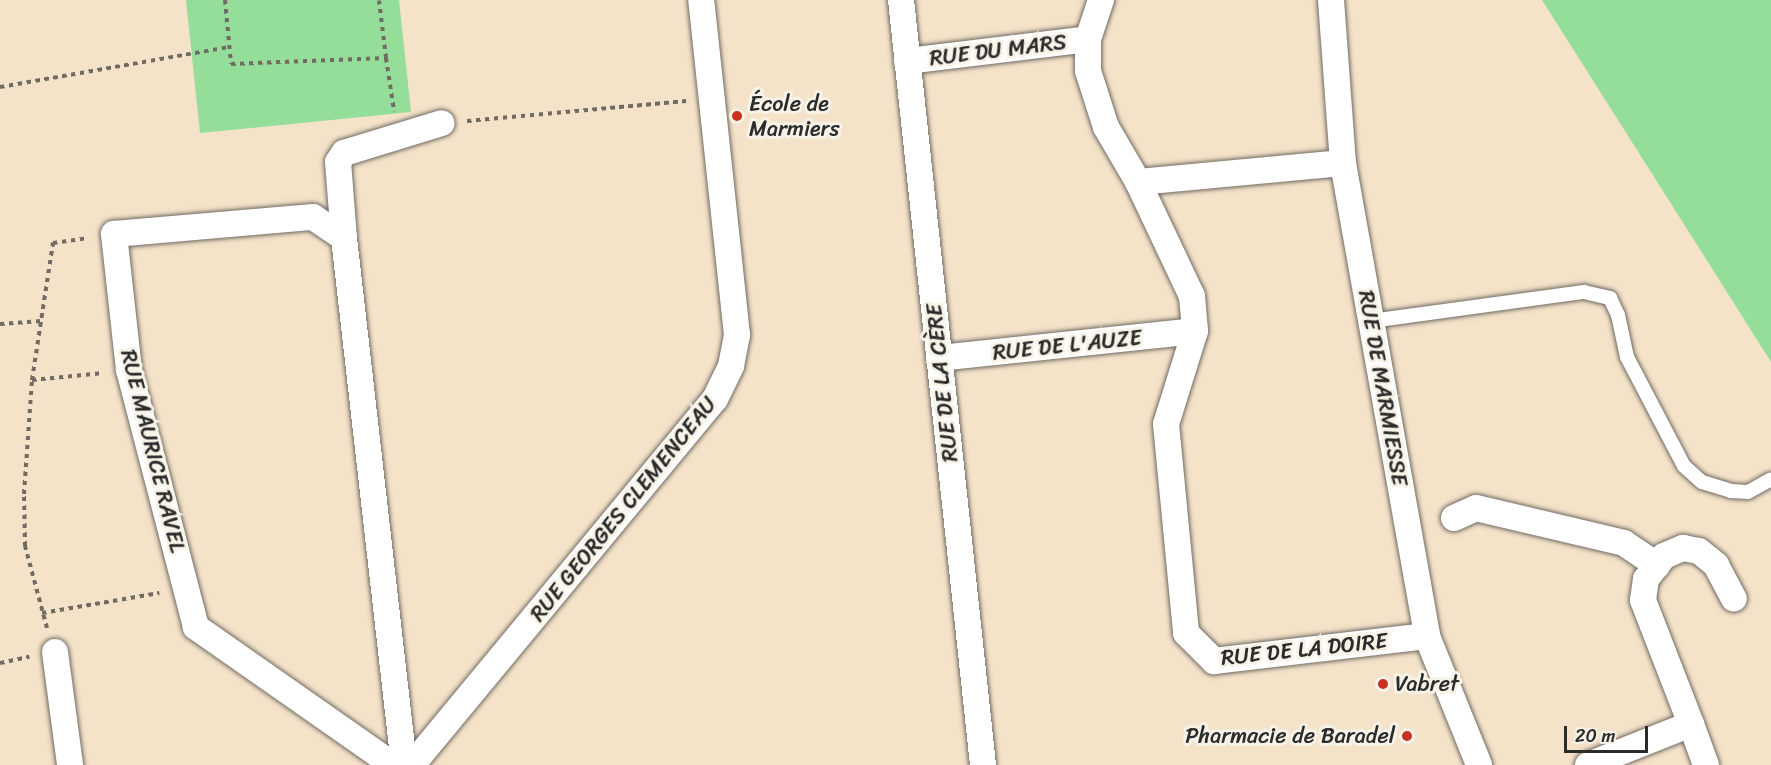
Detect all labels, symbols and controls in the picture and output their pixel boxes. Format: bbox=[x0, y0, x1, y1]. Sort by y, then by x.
street label: RUE DU MARS bbox=[929, 29, 1067, 71]
place label: École de Marmiers bbox=[749, 90, 840, 142]
marker: École de Marmiers bbox=[730, 109, 744, 123]
street label: RUE DE MARMIESSE bbox=[1353, 288, 1413, 488]
street label: RUE DE LA CÈRE bbox=[921, 303, 963, 463]
street label: RUE DE L'AUZE bbox=[991, 324, 1143, 366]
street label: RUE MAURICE RAVEL bbox=[115, 347, 191, 555]
street label: RUE GEORGES CLEMENCEAU bbox=[524, 392, 722, 626]
street label: RUE DE LA DOIRE bbox=[1220, 627, 1388, 671]
place label: Vabret bbox=[1395, 671, 1459, 697]
marker: Vabret bbox=[1376, 677, 1390, 691]
scale bar bbox=[1567, 714, 1651, 752]
text: 20 m bbox=[1575, 720, 1615, 752]
place label: Pharmacie de Baradel bbox=[1186, 723, 1395, 749]
marker: Pharmacie de Baradel bbox=[1400, 729, 1414, 743]

